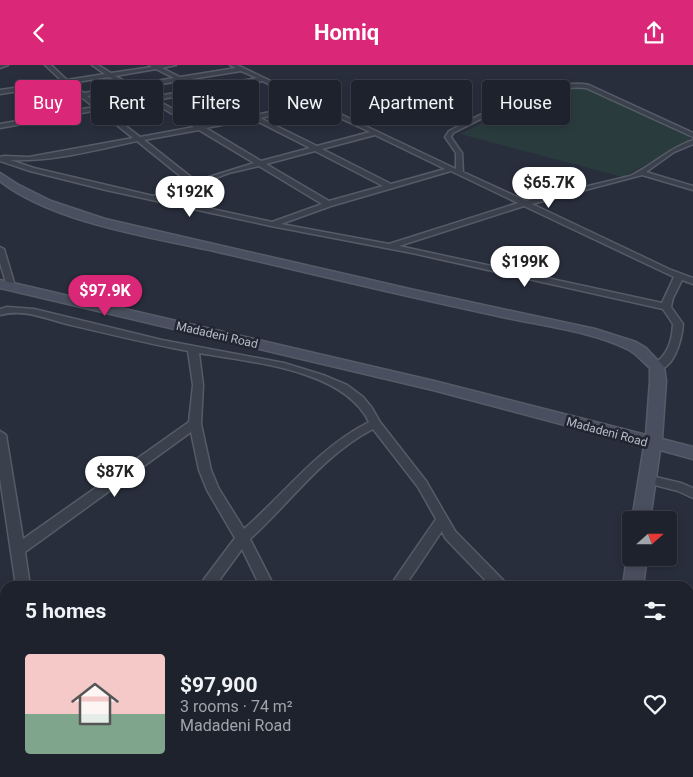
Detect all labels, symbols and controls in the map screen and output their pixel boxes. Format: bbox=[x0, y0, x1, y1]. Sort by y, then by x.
icon: back bbox=[25, 19, 53, 47]
icon: share bbox=[640, 19, 668, 47]
text: Homiq bbox=[314, 20, 379, 45]
chip: Buy bbox=[15, 80, 81, 125]
chip: Rent bbox=[91, 80, 163, 125]
chip: Filters bbox=[173, 80, 259, 125]
chip: New bbox=[269, 80, 341, 125]
chip: Apartment bbox=[351, 80, 472, 125]
chip: House bbox=[482, 80, 570, 125]
pin: $65.7K bbox=[508, 167, 590, 209]
text: $65.7K bbox=[523, 173, 575, 192]
pin: $192K bbox=[155, 175, 225, 218]
text: $192K bbox=[167, 182, 213, 201]
pin: $199K bbox=[490, 245, 560, 288]
text: $199K bbox=[502, 252, 548, 271]
pin: $97.9K bbox=[64, 275, 146, 317]
text: $97.9K bbox=[79, 281, 131, 300]
street label: Madadeni Road bbox=[175, 319, 259, 351]
street label: Madadeni Road bbox=[565, 414, 649, 450]
pin: $87K bbox=[85, 455, 145, 498]
text: $87K bbox=[96, 462, 134, 481]
north arrow bbox=[622, 511, 678, 566]
map controls bbox=[622, 511, 677, 566]
icon: filters bbox=[641, 597, 669, 625]
text: 5 homes bbox=[25, 599, 106, 623]
text: $97,900 bbox=[180, 673, 257, 697]
icon: home bbox=[65, 674, 125, 734]
icon: heart bbox=[641, 690, 669, 718]
text: 3 rooms · 74 m² bbox=[180, 697, 293, 716]
text: Madadeni Road bbox=[180, 716, 291, 735]

